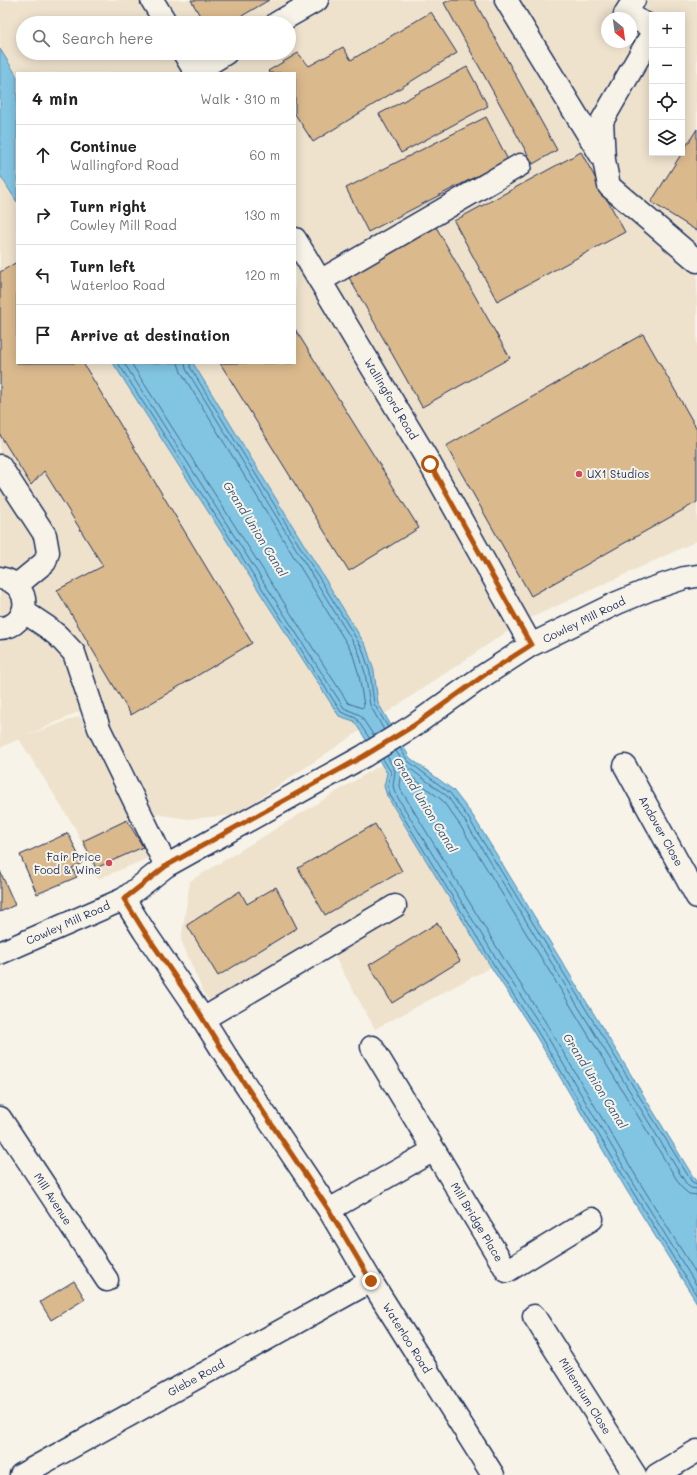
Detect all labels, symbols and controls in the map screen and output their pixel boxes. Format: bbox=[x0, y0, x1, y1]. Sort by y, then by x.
north arrow bbox=[601, 12, 637, 48]
map controls bbox=[649, 12, 685, 156]
button: + bbox=[649, 12, 685, 48]
search box bbox=[16, 16, 296, 60]
icon: search bbox=[30, 27, 52, 49]
text: Search here bbox=[62, 28, 153, 48]
button: − bbox=[649, 48, 685, 84]
button: locate bbox=[649, 84, 685, 120]
text: 4 min bbox=[32, 87, 78, 109]
text: Walk · 310 m bbox=[200, 90, 280, 107]
button: layers bbox=[649, 120, 685, 156]
text: Continue bbox=[70, 136, 137, 156]
icon: ahead bbox=[32, 144, 54, 166]
text: 60 m bbox=[250, 146, 280, 163]
text: Wallingford Road bbox=[70, 156, 179, 173]
text: Turn right bbox=[70, 196, 147, 216]
icon: right bbox=[32, 204, 54, 226]
text: 130 m bbox=[244, 206, 280, 223]
text: Cowley Mill Road bbox=[70, 216, 177, 233]
text: Turn left bbox=[70, 256, 135, 276]
icon: left bbox=[32, 264, 54, 286]
text: 120 m bbox=[244, 266, 280, 283]
text: Waterloo Road bbox=[70, 276, 165, 293]
icon: arrive bbox=[32, 324, 54, 346]
text: Arrive at destination bbox=[70, 325, 230, 345]
street label: Wallingford Road bbox=[361, 355, 422, 442]
route start bbox=[421, 455, 439, 473]
place label: UX1 Studios bbox=[587, 466, 649, 481]
marker: UX1 Studios bbox=[574, 469, 584, 479]
water label: Grand Union Canal bbox=[220, 478, 292, 579]
street label: Cowley Mill Road bbox=[540, 593, 628, 646]
water label: Grand Union Canal bbox=[390, 754, 462, 855]
street label: Andover Close bbox=[636, 793, 687, 869]
place label: Fair Price Food & Wine bbox=[34, 849, 101, 877]
marker: Fair Price Food & Wine bbox=[104, 858, 114, 868]
street label: Cowley Mill Road bbox=[23, 897, 112, 948]
water label: Grand Union Canal bbox=[560, 1030, 632, 1131]
street label: Mill Avenue bbox=[31, 1170, 76, 1228]
street label: Mill Bridge Place bbox=[448, 1179, 507, 1264]
route end bbox=[362, 1272, 380, 1290]
street label: Waterloo Road bbox=[380, 1300, 435, 1376]
street label: Millennium Close bbox=[556, 1355, 615, 1437]
street label: Glebe Road bbox=[165, 1356, 227, 1399]

